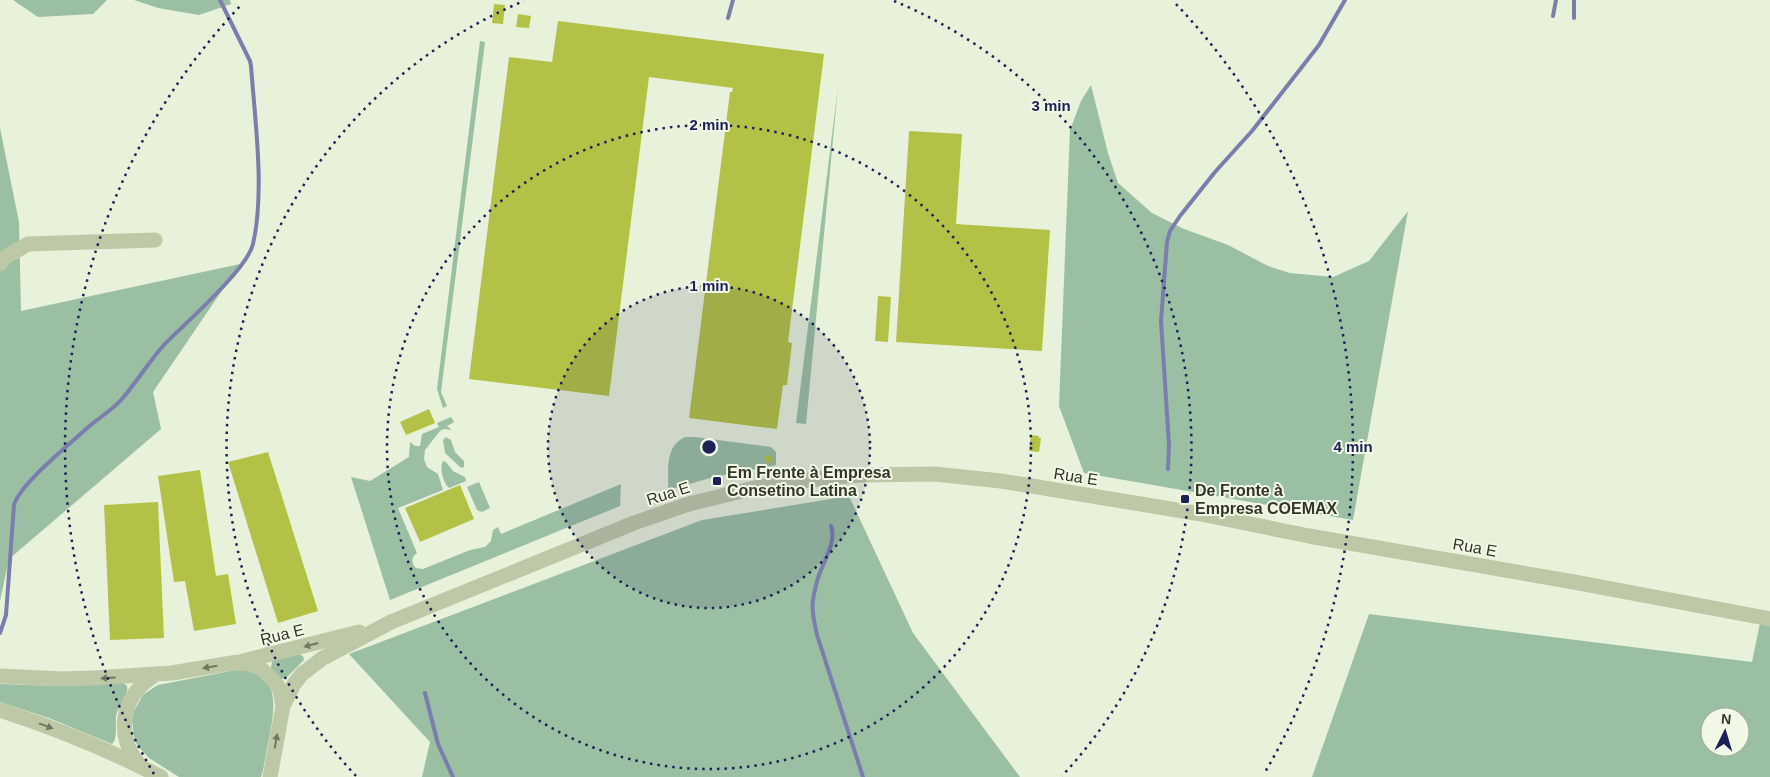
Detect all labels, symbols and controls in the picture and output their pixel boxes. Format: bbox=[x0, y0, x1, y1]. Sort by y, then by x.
text: 3 min bbox=[1031, 97, 1071, 114]
text: 2 min bbox=[689, 116, 729, 133]
text: 1 min bbox=[689, 277, 729, 294]
centre of rings bbox=[700, 438, 718, 456]
text: 4 min bbox=[1333, 438, 1373, 455]
place label: Em Frente à Empresa Consetino Latina bbox=[727, 464, 891, 499]
street label: Rua E bbox=[1053, 465, 1099, 488]
marker: Em Frente à Empresa Consetino Latina bbox=[711, 475, 723, 487]
street label: Rua E bbox=[644, 479, 692, 508]
place label: De Fronte à Empresa COEMAX bbox=[1195, 482, 1338, 517]
marker: De Fronte à Empresa COEMAX bbox=[1179, 493, 1191, 505]
street label: Rua E bbox=[1452, 535, 1498, 560]
street label: Rua E bbox=[258, 621, 306, 648]
one-way arrow bbox=[303, 641, 318, 649]
one-way arrow bbox=[202, 663, 218, 671]
one-way arrow bbox=[99, 674, 115, 682]
north arrow bbox=[1700, 707, 1750, 757]
text: N bbox=[1720, 711, 1732, 727]
one-way arrow bbox=[39, 722, 54, 730]
one-way arrow bbox=[272, 734, 280, 749]

